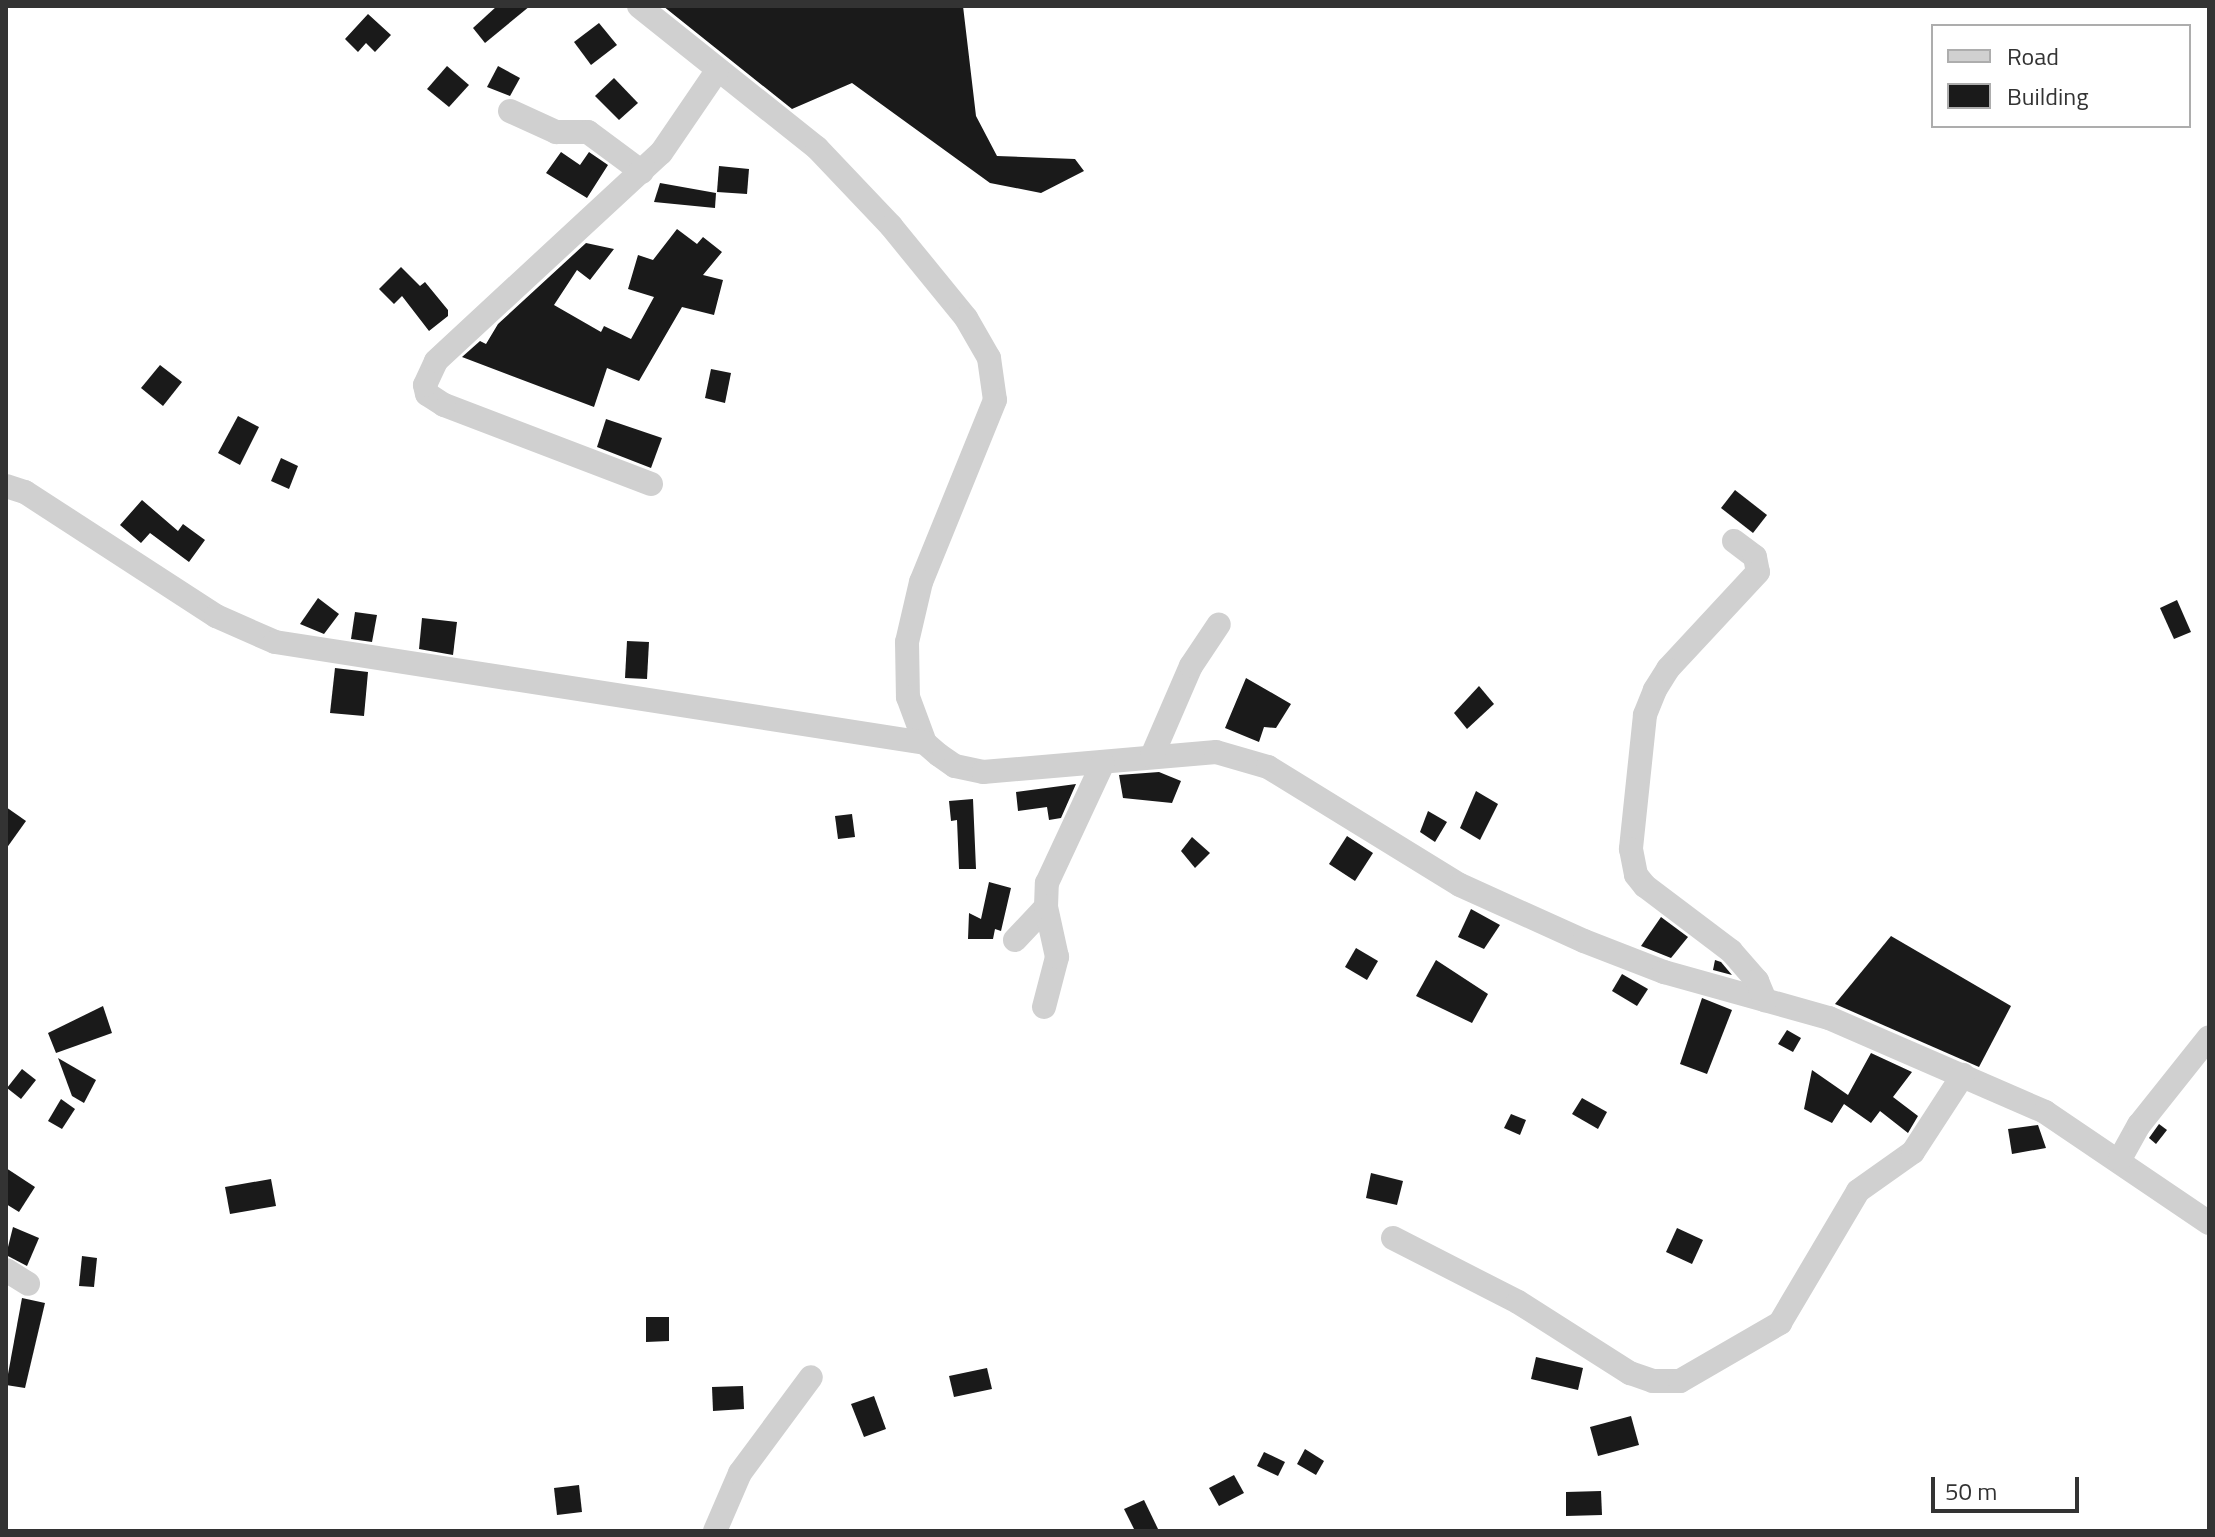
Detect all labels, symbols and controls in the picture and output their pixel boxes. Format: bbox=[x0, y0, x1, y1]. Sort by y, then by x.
legend bbox=[1931, 24, 2191, 128]
text: Road bbox=[2007, 38, 2059, 74]
text: Building bbox=[2007, 78, 2089, 114]
scale bar bbox=[1935, 1461, 2083, 1511]
text: 50 m bbox=[1945, 1473, 1997, 1509]

